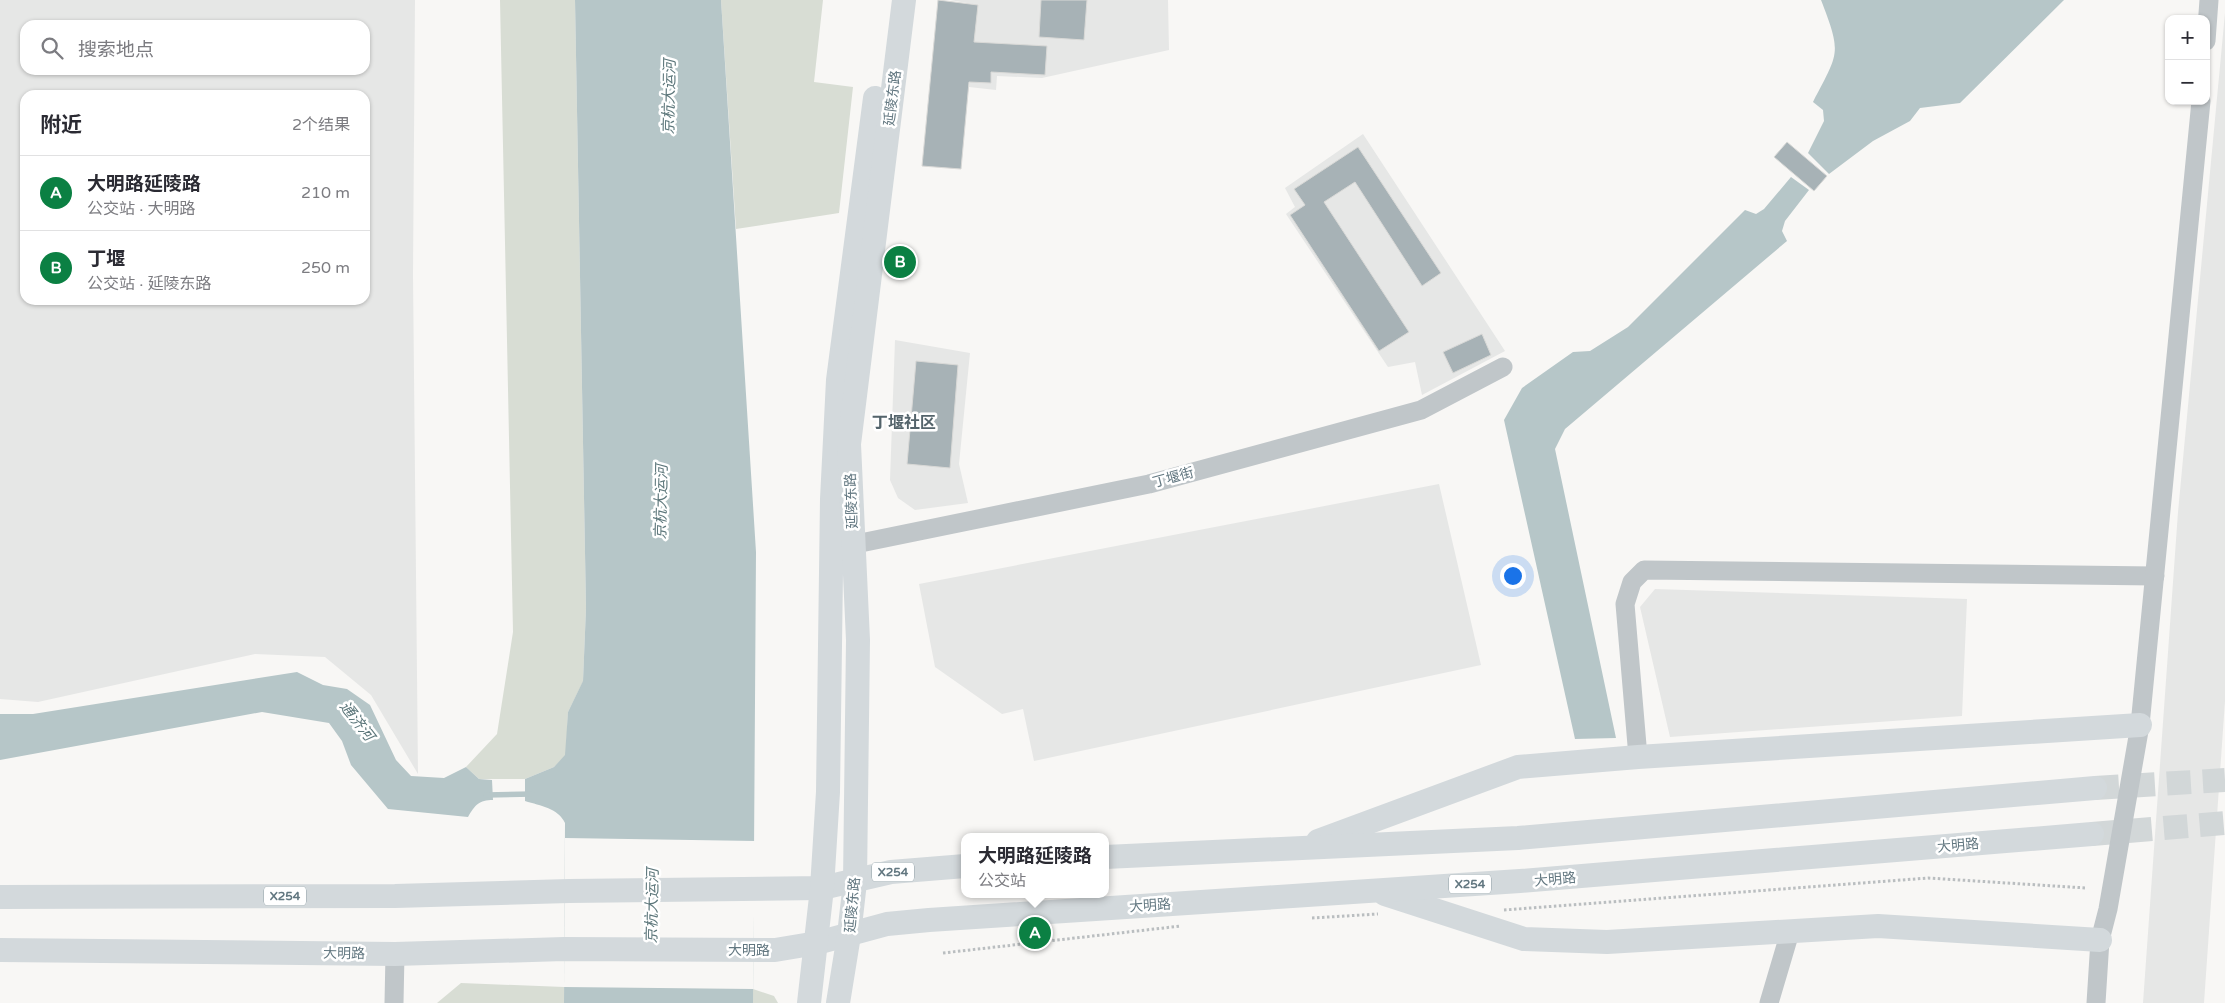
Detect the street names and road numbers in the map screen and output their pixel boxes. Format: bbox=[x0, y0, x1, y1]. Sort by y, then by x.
street label: 延陵东路 bbox=[881, 69, 904, 127]
street label: 丁堰街 bbox=[1151, 464, 1196, 491]
street label: 延陵东路 bbox=[842, 473, 861, 529]
street label: 大明路 bbox=[1936, 835, 1980, 856]
road number: X254 bbox=[872, 862, 914, 882]
street label: 大明路 bbox=[1533, 869, 1577, 890]
road number: X254 bbox=[1449, 874, 1491, 894]
street label: 延陵东路 bbox=[842, 876, 863, 934]
road number: X254 bbox=[264, 886, 306, 906]
street label: 大明路 bbox=[1128, 896, 1172, 915]
street label: 大明路 bbox=[728, 942, 770, 959]
street label: 大明路 bbox=[323, 945, 365, 962]

